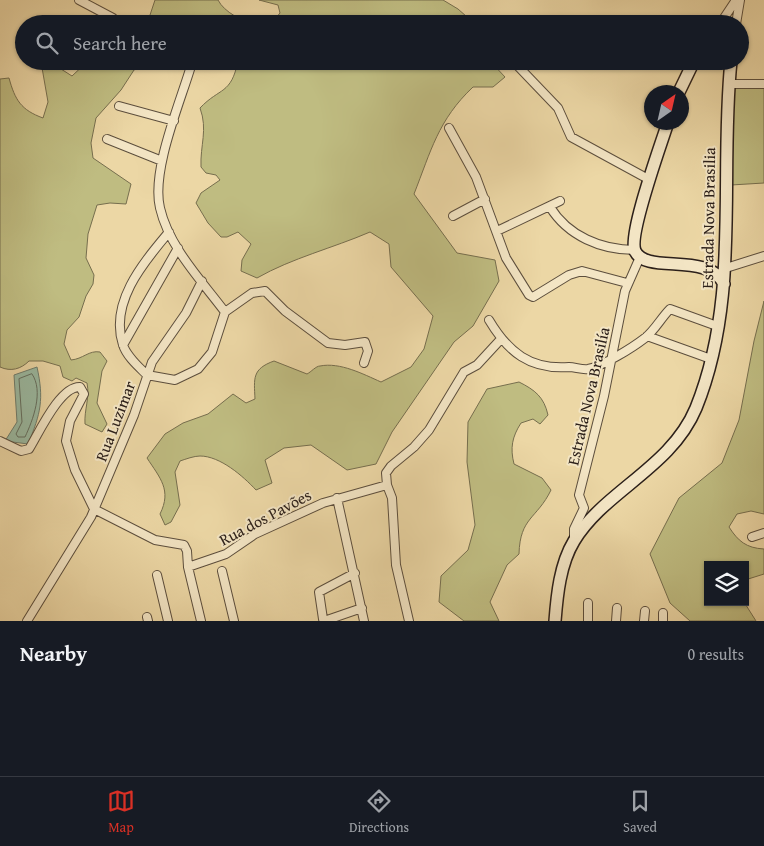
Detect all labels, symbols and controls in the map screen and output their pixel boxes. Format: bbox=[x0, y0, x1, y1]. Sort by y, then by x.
search box bbox=[15, 15, 749, 70]
icon: search bbox=[33, 29, 61, 57]
text: Search here bbox=[73, 29, 167, 57]
north arrow bbox=[644, 85, 689, 130]
street label: Estrada Nova Brasilia bbox=[695, 147, 721, 289]
street label: Estrada Nova Brasilía bbox=[560, 324, 616, 467]
street label: Rua Luzimar bbox=[89, 377, 141, 465]
street label: Rua dos Pavões bbox=[215, 483, 315, 551]
map controls bbox=[704, 561, 749, 606]
button: layers bbox=[704, 561, 749, 606]
text: Nearby bbox=[20, 638, 87, 669]
text: 0 results bbox=[687, 642, 744, 666]
tab: Map bbox=[107, 787, 135, 837]
tab: Directions bbox=[349, 787, 409, 837]
tab: Saved bbox=[623, 787, 657, 837]

